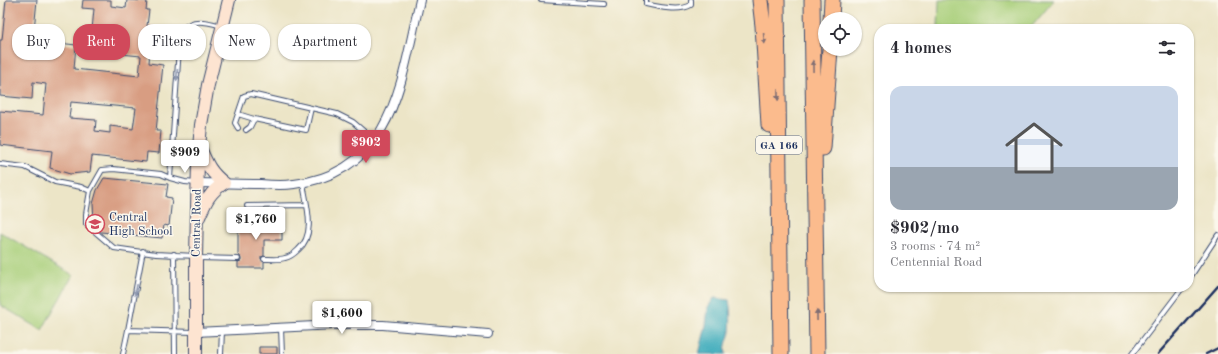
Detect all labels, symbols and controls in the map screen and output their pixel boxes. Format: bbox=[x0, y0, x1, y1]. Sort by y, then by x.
map controls bbox=[818, 12, 862, 56]
button: locate bbox=[818, 12, 862, 56]
chip: Buy bbox=[12, 24, 65, 60]
chip: Rent bbox=[73, 24, 130, 60]
chip: Filters bbox=[138, 24, 206, 60]
chip: New bbox=[214, 24, 270, 60]
chip: Apartment bbox=[278, 24, 371, 60]
one-way arrow bbox=[760, 33, 767, 45]
icon: filters bbox=[1156, 37, 1178, 59]
text: 4 homes bbox=[890, 40, 952, 57]
one-way arrow bbox=[810, 59, 816, 72]
one-way arrow bbox=[174, 69, 181, 81]
one-way arrow bbox=[775, 89, 781, 102]
icon: home bbox=[998, 112, 1070, 184]
pin: $902 bbox=[342, 130, 390, 164]
text: $902 bbox=[351, 136, 381, 149]
road number: GA 166 bbox=[756, 136, 802, 154]
pin: $909 bbox=[161, 140, 209, 174]
text: $909 bbox=[170, 146, 200, 159]
street label: Central Road bbox=[190, 189, 204, 257]
pin: $1,760 bbox=[223, 207, 289, 241]
place label: Central High School bbox=[109, 212, 172, 238]
school or university icon: Central High School bbox=[84, 213, 106, 235]
text: $1,760 bbox=[235, 213, 277, 226]
text: $902/mo bbox=[890, 220, 959, 237]
text: 3 rooms · 74 m² bbox=[890, 240, 980, 253]
text: Centennial Road bbox=[890, 256, 982, 269]
one-way arrow bbox=[133, 283, 139, 296]
pin: $1,600 bbox=[309, 301, 375, 335]
text: $1,600 bbox=[321, 307, 363, 320]
one-way arrow bbox=[814, 308, 820, 321]

